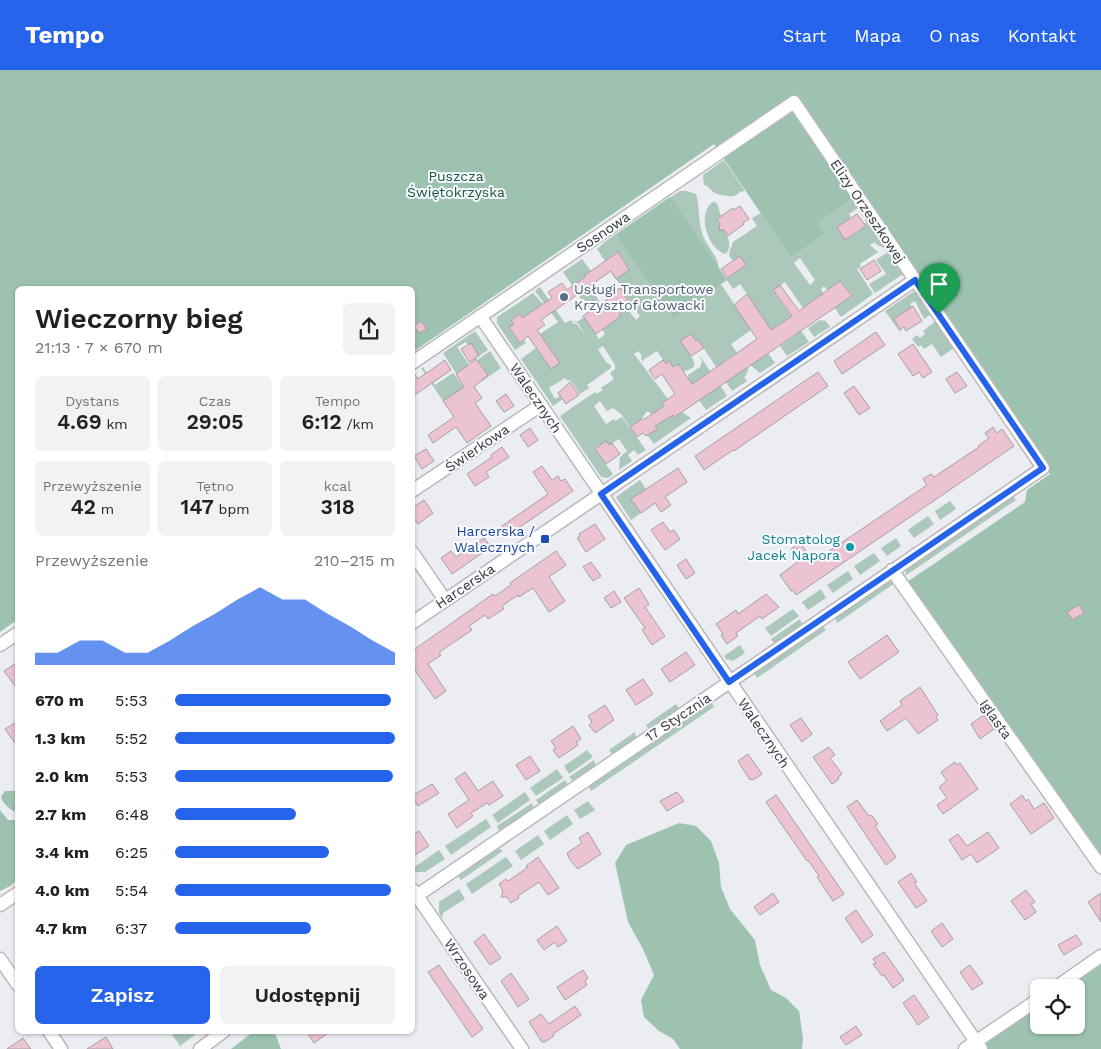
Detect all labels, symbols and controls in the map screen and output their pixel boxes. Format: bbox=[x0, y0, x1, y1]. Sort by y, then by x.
text: Tempo bbox=[25, 21, 104, 49]
text: Start bbox=[783, 25, 826, 46]
text: Mapa bbox=[854, 25, 901, 46]
text: O nas bbox=[929, 25, 980, 46]
text: Kontakt bbox=[1008, 25, 1076, 46]
street label: Elizy Orzeszkowej bbox=[827, 156, 909, 266]
park label: Puszcza Świętokrzyska bbox=[407, 168, 505, 200]
street label: Sosnowa bbox=[573, 208, 633, 256]
pin bbox=[918, 263, 960, 314]
icon: arrive bbox=[925, 270, 953, 298]
place label: Usługi Transportowe Krzysztof Głowacki bbox=[574, 281, 714, 313]
marker: Usługi Transportowe Krzysztof Głowacki bbox=[558, 291, 570, 303]
text: Wieczorny bieg bbox=[35, 302, 243, 335]
button: share bbox=[343, 303, 395, 355]
text: 21:13 · 7 × 670 m bbox=[35, 338, 163, 357]
street label: Walecznych bbox=[507, 360, 565, 436]
text: Dystans bbox=[65, 393, 119, 409]
text: Czas bbox=[199, 393, 231, 409]
text: Tempo bbox=[315, 393, 360, 409]
text: 4.69 bbox=[57, 409, 102, 434]
text: 29:05 bbox=[186, 409, 244, 434]
text: 6:12 bbox=[301, 409, 342, 434]
text: km bbox=[102, 416, 128, 432]
text: /km bbox=[342, 416, 374, 432]
street label: Świerkowa bbox=[442, 421, 512, 475]
text: Przewyższenie bbox=[43, 478, 142, 494]
text: Tętno bbox=[196, 478, 234, 494]
text: kcal bbox=[324, 478, 352, 494]
text: 42 bbox=[70, 494, 96, 519]
text: 147 bbox=[180, 494, 214, 519]
text: 318 bbox=[321, 494, 355, 519]
text: m bbox=[96, 501, 114, 517]
text: bpm bbox=[214, 501, 250, 517]
place label: Harcerska / Walecznych bbox=[454, 523, 535, 555]
place label: Stomatolog Jacek Napora bbox=[747, 531, 841, 563]
marker: Harcerska / Walecznych bbox=[539, 533, 551, 545]
marker: Stomatolog Jacek Napora bbox=[844, 541, 856, 553]
text: Przewyższenie bbox=[35, 551, 148, 570]
text: 210–215 m bbox=[314, 551, 395, 570]
street label: Harcerska bbox=[432, 560, 498, 612]
street label: 17 Stycznia bbox=[642, 689, 714, 745]
text: 670 m bbox=[35, 691, 84, 710]
text: 5:53 bbox=[115, 691, 148, 710]
street label: Walecznych bbox=[735, 695, 793, 771]
street label: Iglasta bbox=[977, 696, 1015, 742]
text: 1.3 km bbox=[35, 729, 86, 748]
text: 5:52 bbox=[115, 729, 148, 748]
text: 2.0 km bbox=[35, 767, 89, 786]
text: 5:53 bbox=[115, 767, 148, 786]
text: 2.7 km bbox=[35, 805, 86, 824]
text: 6:48 bbox=[115, 805, 149, 824]
text: 3.4 km bbox=[35, 843, 89, 862]
text: 6:25 bbox=[115, 843, 148, 862]
text: 4.0 km bbox=[35, 881, 90, 900]
text: 5:54 bbox=[115, 881, 148, 900]
text: 4.7 km bbox=[35, 919, 87, 938]
text: 6:37 bbox=[115, 919, 147, 938]
street label: Wrzosowa bbox=[441, 936, 493, 1002]
button: Zapisz bbox=[35, 966, 210, 1024]
button: Udostępnij bbox=[220, 966, 395, 1024]
map controls bbox=[1030, 979, 1085, 1034]
button: locate bbox=[1030, 979, 1085, 1034]

